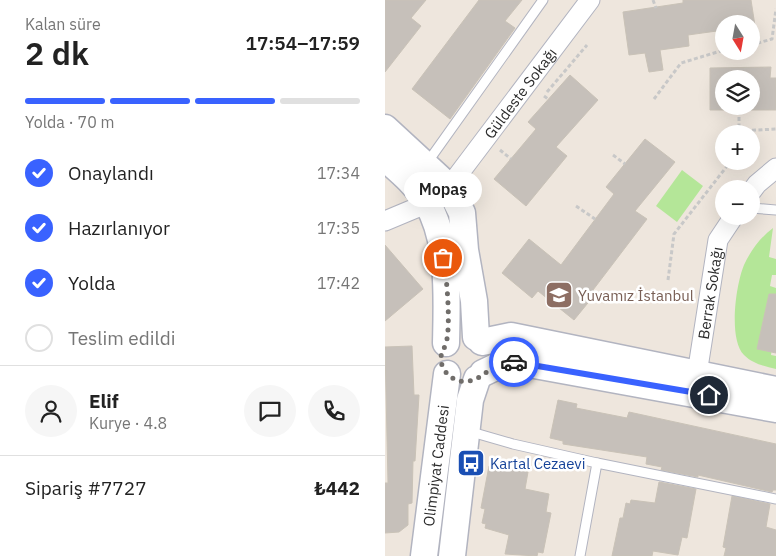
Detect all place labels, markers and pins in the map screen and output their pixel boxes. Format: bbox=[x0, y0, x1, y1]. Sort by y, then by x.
callout: Mopaş bbox=[404, 173, 482, 208]
pin bbox=[422, 237, 464, 279]
school or university icon: Yuvamız İstanbul bbox=[544, 280, 574, 310]
place label: Yuvamız İstanbul bbox=[578, 286, 694, 305]
pin bbox=[688, 374, 730, 416]
bus stop icon: Kartal Cezaevi bbox=[456, 448, 486, 478]
place label: Kartal Cezaevi bbox=[490, 454, 585, 473]

